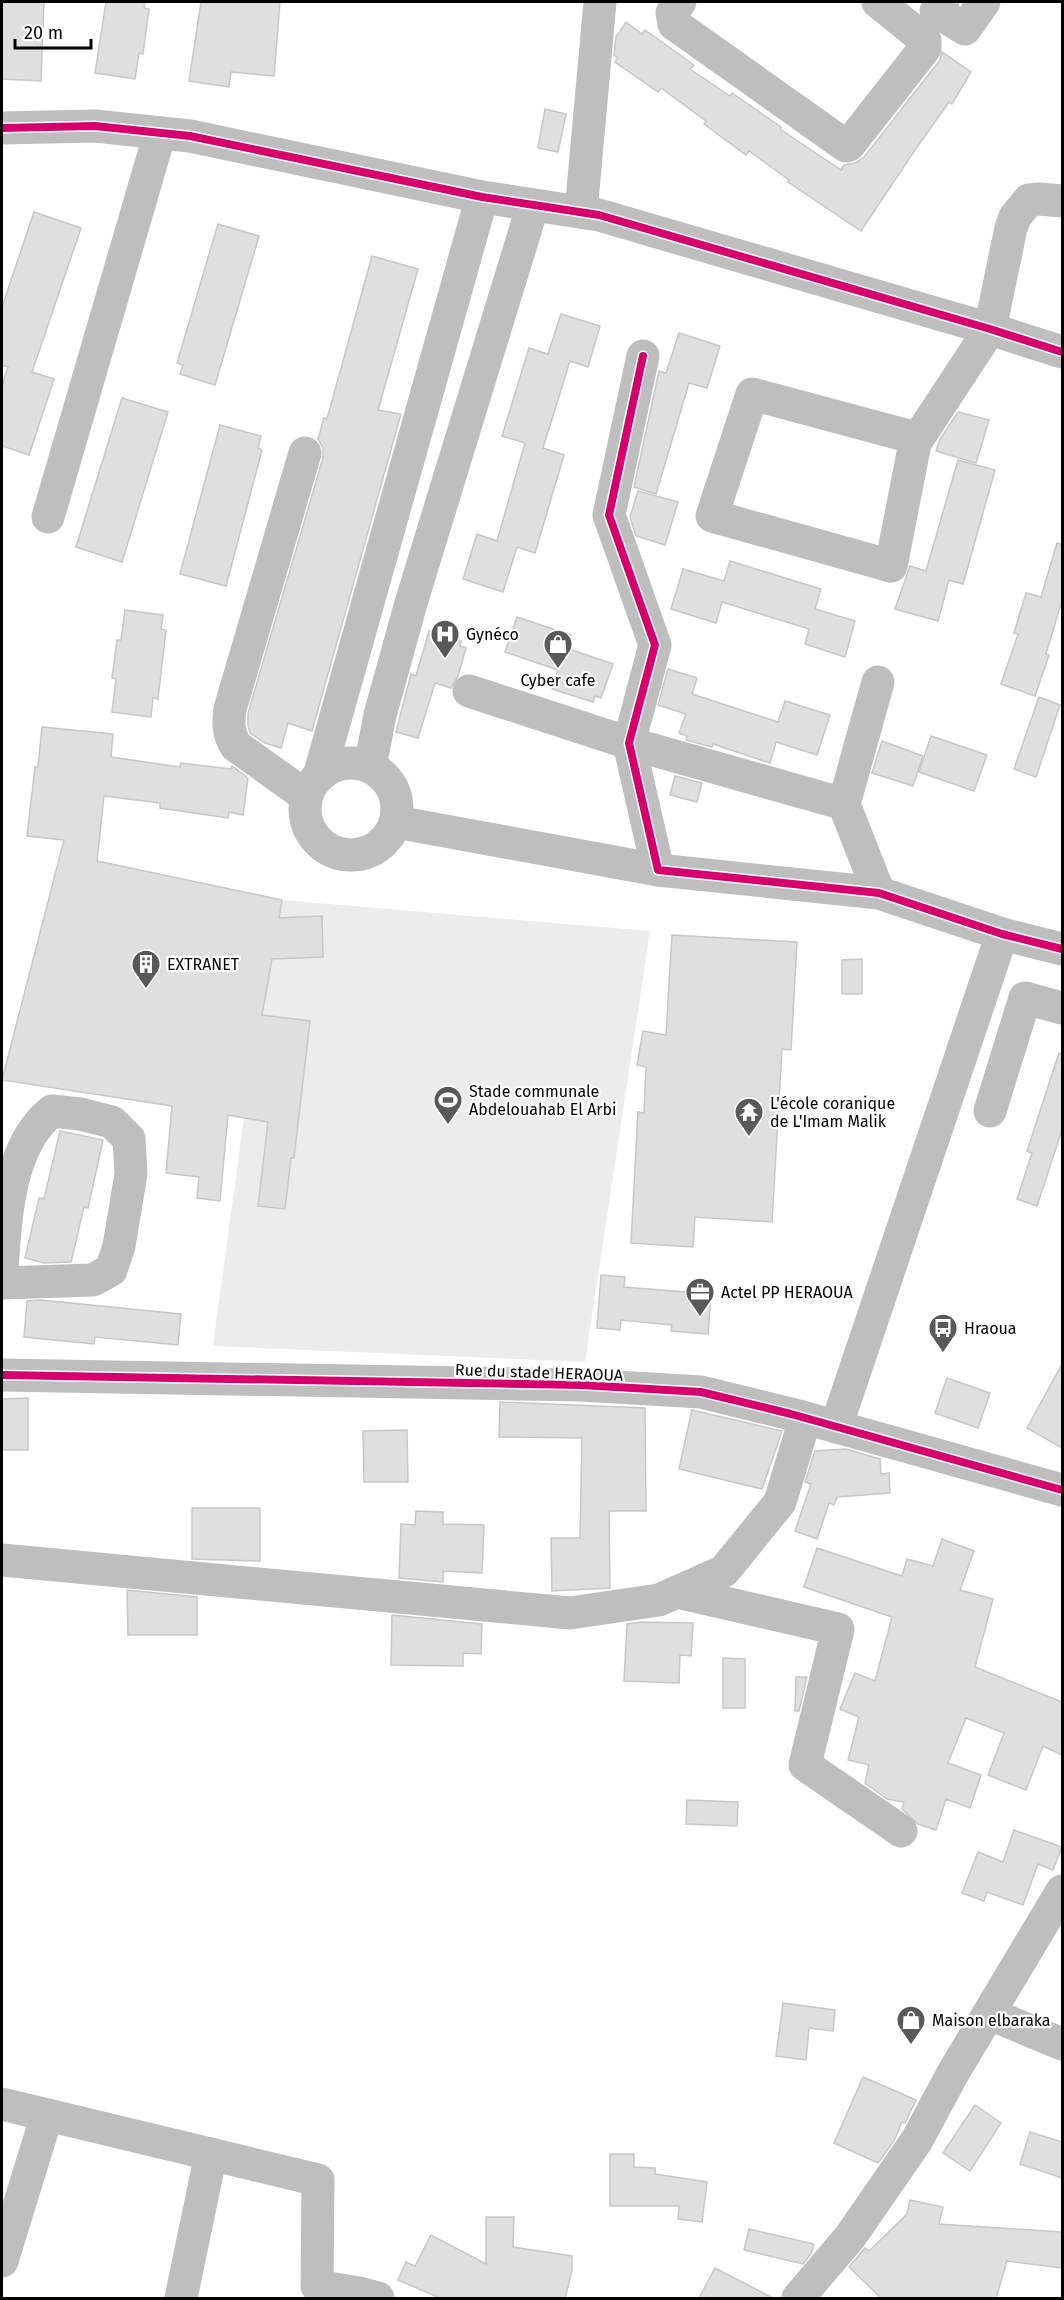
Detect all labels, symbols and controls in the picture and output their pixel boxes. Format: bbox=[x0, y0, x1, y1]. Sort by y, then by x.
scale bar bbox=[15, 12, 92, 50]
text: 20 m bbox=[24, 22, 63, 44]
hospital icon: Gynéco bbox=[429, 618, 461, 660]
place label: Gynéco bbox=[466, 625, 519, 644]
shop icon: Cyber cafe bbox=[542, 628, 574, 670]
place label: Cyber cafe bbox=[521, 671, 595, 690]
building icon: EXTRANET bbox=[130, 948, 162, 990]
place label: EXTRANET bbox=[167, 955, 240, 974]
place label: Stade communale Abdelouahab El Arbi bbox=[469, 1082, 617, 1119]
sports icon: Stade communale Abdelouahab El Arbi bbox=[432, 1084, 464, 1126]
place label: L'école coranique de L'Imam Malik bbox=[770, 1094, 895, 1131]
temple icon: L'école coranique de L'Imam Malik bbox=[733, 1096, 765, 1138]
office icon: Actel PP HERAOUA bbox=[684, 1276, 716, 1318]
place label: Actel PP HERAOUA bbox=[721, 1283, 853, 1302]
bus stop icon: Hraoua bbox=[927, 1312, 959, 1354]
place label: Hraoua bbox=[964, 1319, 1017, 1338]
street label: Rue du stade HERAOUA bbox=[455, 1360, 624, 1385]
shop icon: Maison elbaraka bbox=[895, 2004, 927, 2046]
place label: Maison elbaraka bbox=[932, 2011, 1051, 2030]

